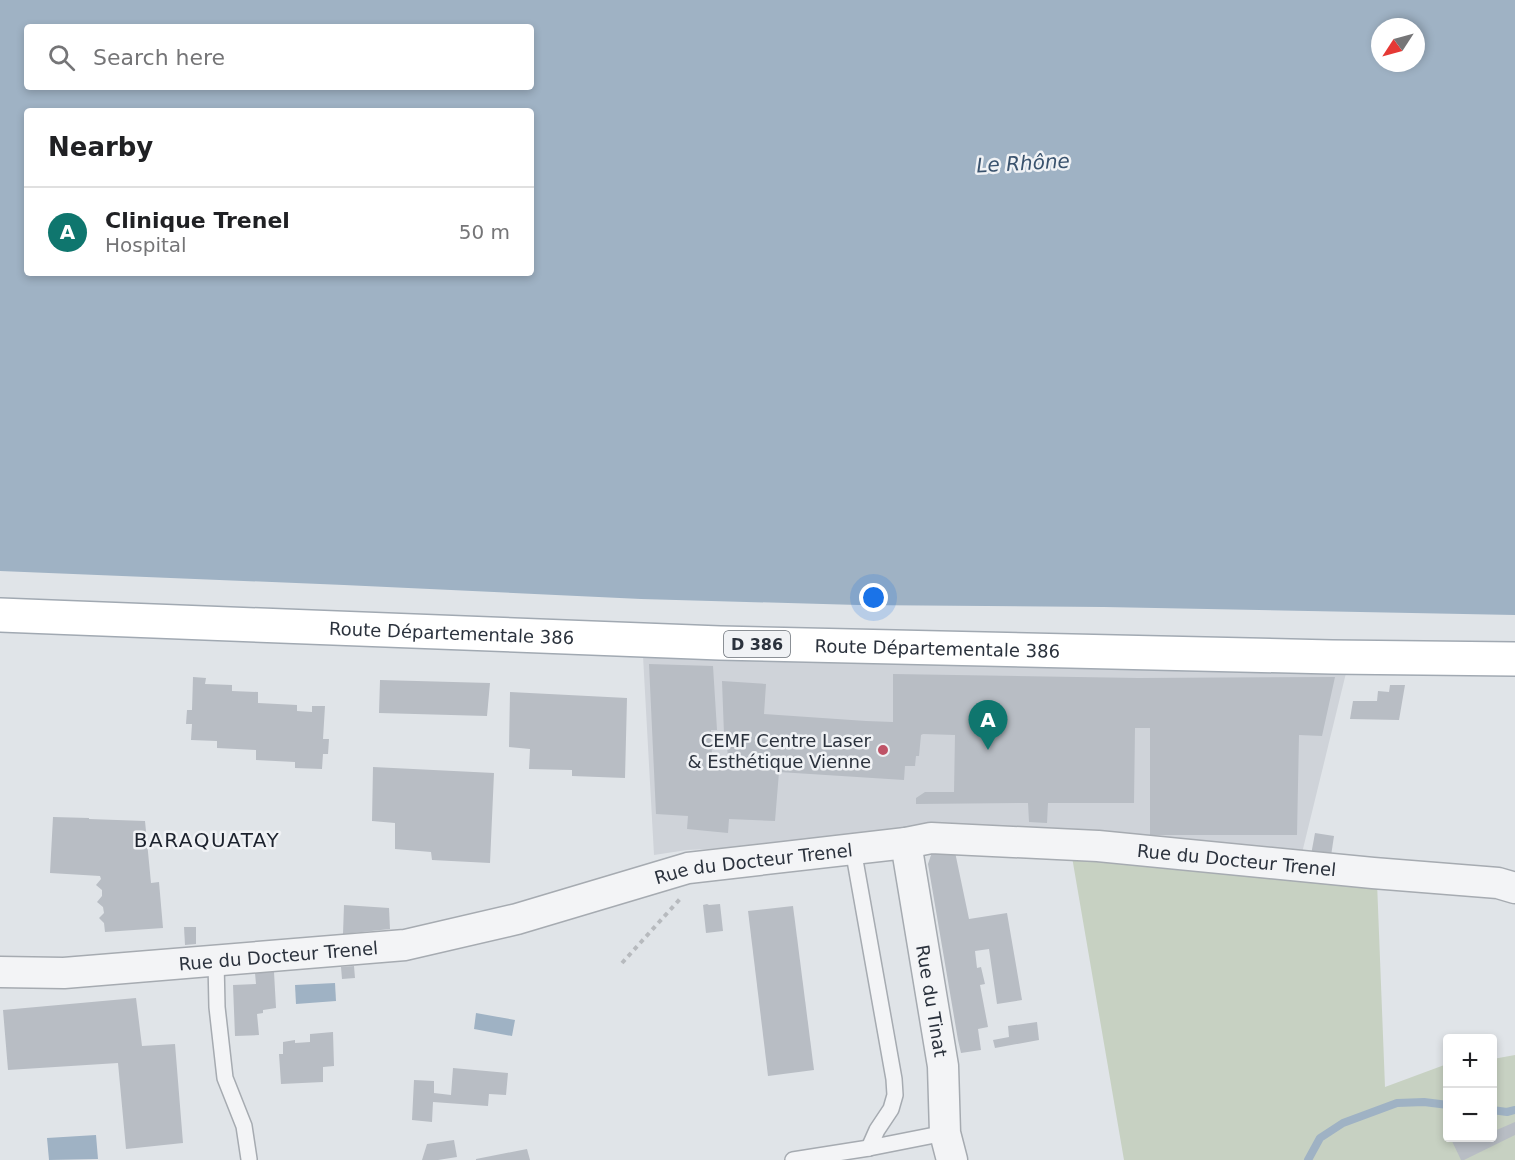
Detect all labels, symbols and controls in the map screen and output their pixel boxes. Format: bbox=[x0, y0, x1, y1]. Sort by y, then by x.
north arrow bbox=[1371, 18, 1425, 72]
search box bbox=[24, 24, 534, 90]
icon: search bbox=[45, 41, 78, 74]
text: Search here bbox=[93, 45, 225, 70]
text: Nearby bbox=[48, 132, 153, 162]
water label: Le Rhône bbox=[976, 149, 1070, 177]
text: Clinique Trenel bbox=[105, 208, 290, 233]
text: A bbox=[60, 220, 75, 244]
text: 50 m bbox=[459, 220, 510, 244]
text: Hospital bbox=[105, 233, 187, 257]
your location bbox=[859, 583, 888, 612]
street label: Route Départementale 386 bbox=[329, 617, 575, 648]
road number: D 386 bbox=[724, 631, 790, 657]
street label: Route Départementale 386 bbox=[815, 635, 1060, 661]
pin: A bbox=[968, 700, 1008, 750]
place label: CEMF Centre Laser & Esthétique Vienne bbox=[687, 730, 872, 772]
marker: CEMF Centre Laser & Esthétique Vienne bbox=[876, 743, 890, 757]
district label: BARAQUATAY bbox=[134, 828, 280, 852]
street label: Rue du Docteur Trenel bbox=[652, 839, 854, 888]
street label: Rue du Docteur Trenel bbox=[1136, 839, 1337, 880]
street label: Rue du Docteur Trenel bbox=[178, 937, 379, 974]
street label: Rue du Tinat bbox=[913, 943, 952, 1059]
map controls bbox=[1443, 1034, 1497, 1142]
button: + bbox=[1443, 1034, 1497, 1088]
button: − bbox=[1443, 1088, 1497, 1142]

